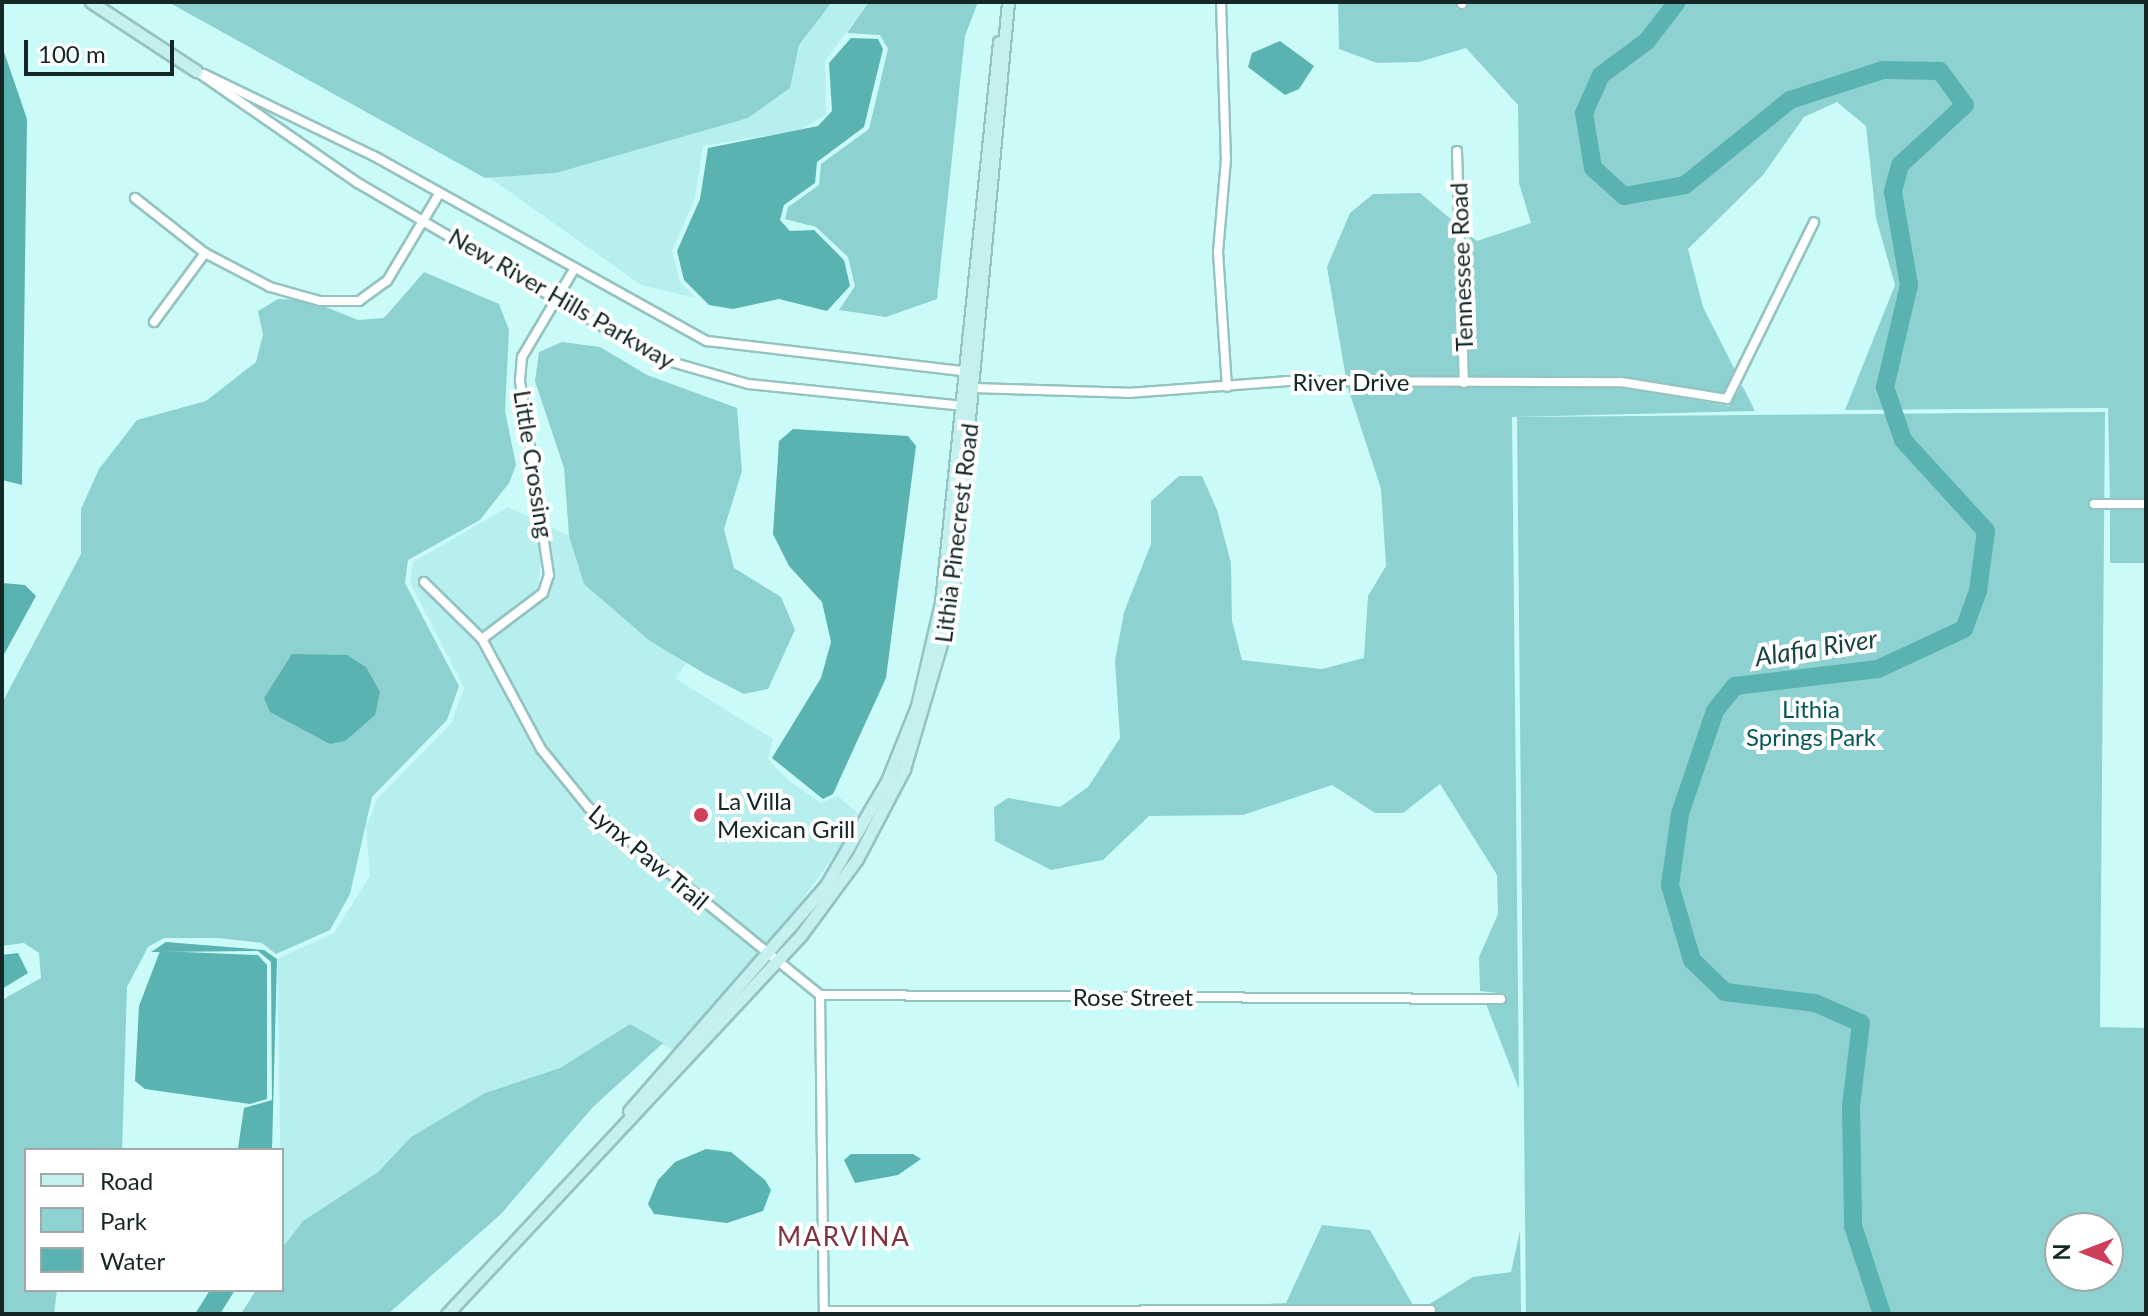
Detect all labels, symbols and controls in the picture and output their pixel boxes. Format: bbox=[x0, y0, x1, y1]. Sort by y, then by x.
scale bar bbox=[28, 24, 178, 74]
text: 100 m bbox=[38, 39, 106, 68]
street label: Tennessee Road bbox=[1444, 182, 1478, 352]
street label: New River Hills Parkway bbox=[443, 221, 681, 375]
street label: River Drive bbox=[1292, 368, 1410, 396]
street label: Little Crossing bbox=[508, 388, 560, 540]
street label: Lithia Pinecrest Road bbox=[928, 422, 984, 644]
water label: Alafia River bbox=[1753, 623, 1879, 673]
park label: Lithia Springs Park bbox=[1746, 695, 1876, 751]
place label: La Villa Mexican Grill bbox=[717, 787, 855, 843]
street label: Lynx Paw Trail bbox=[583, 798, 715, 916]
marker: La Villa Mexican Grill bbox=[692, 806, 710, 824]
street label: Rose Street bbox=[1073, 983, 1193, 1011]
legend bbox=[24, 1148, 284, 1292]
text: Road bbox=[100, 1166, 153, 1195]
text: Park bbox=[100, 1206, 147, 1235]
north arrow bbox=[2044, 1212, 2124, 1292]
district label: MARVINA bbox=[777, 1221, 911, 1253]
text: N bbox=[2048, 1244, 2075, 1260]
text: Water bbox=[100, 1246, 165, 1275]

